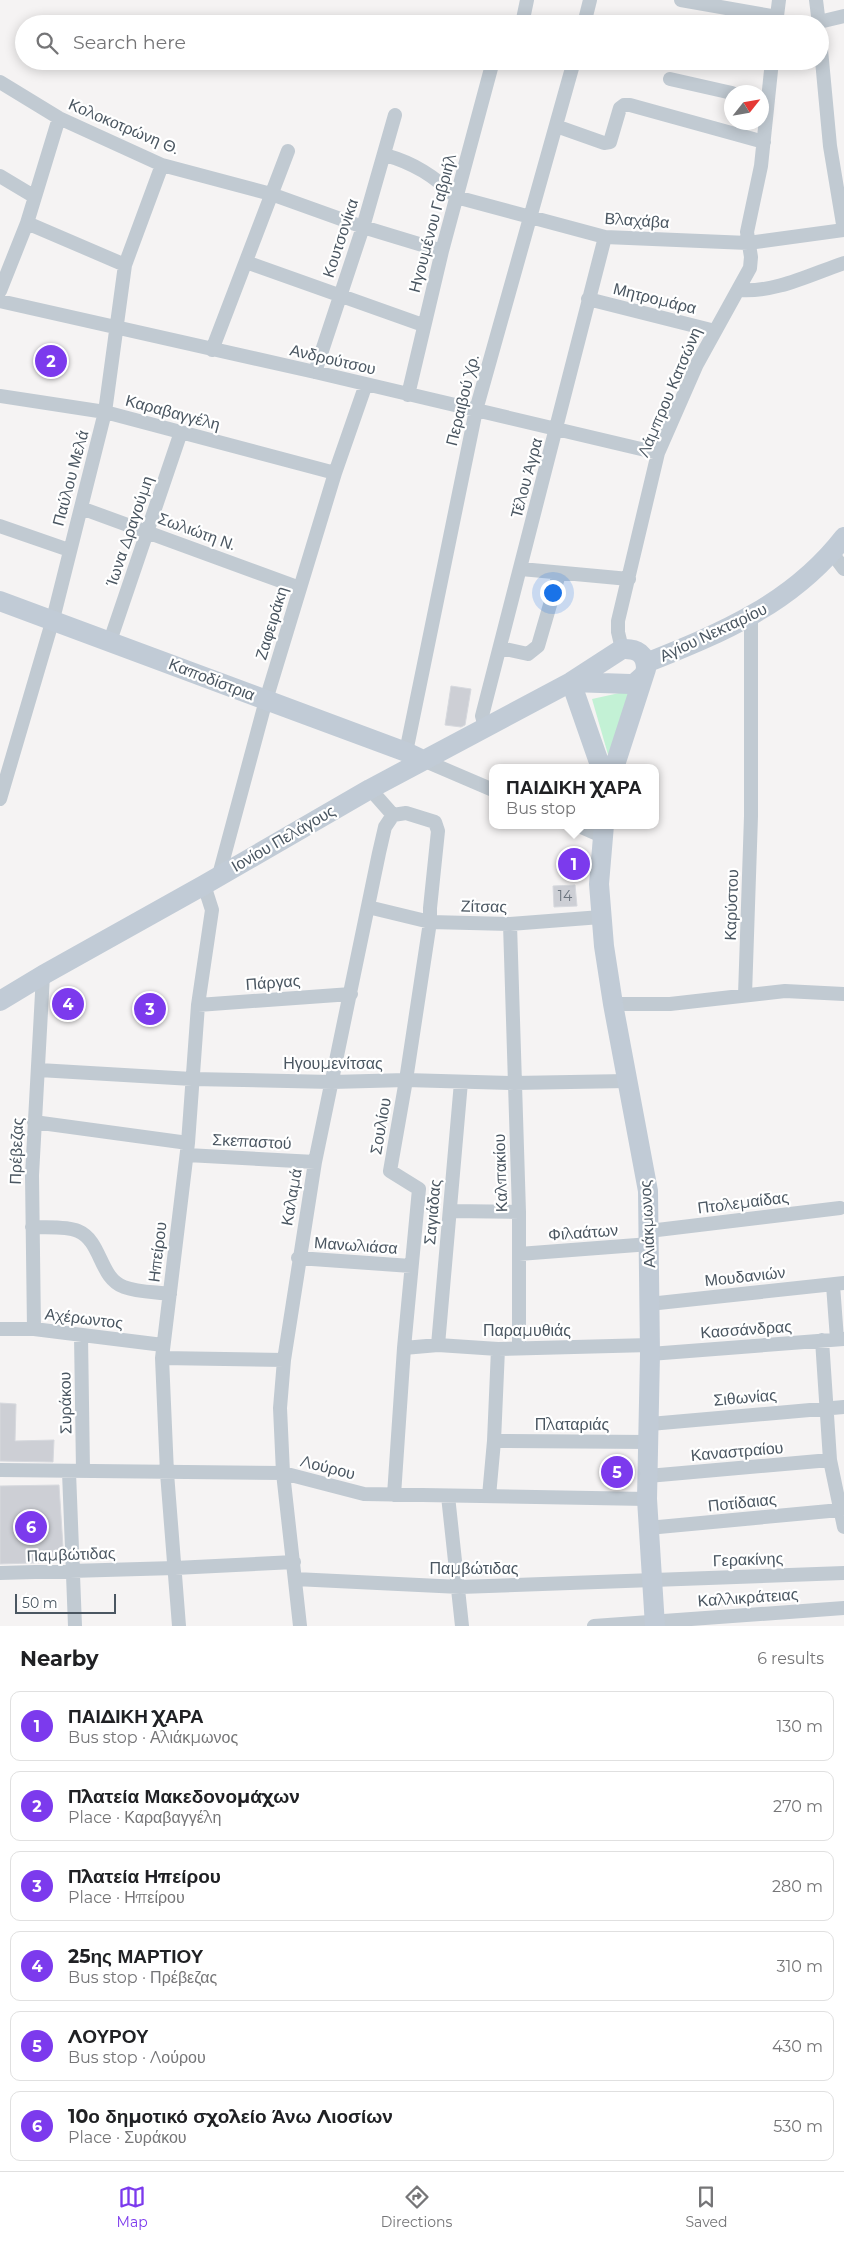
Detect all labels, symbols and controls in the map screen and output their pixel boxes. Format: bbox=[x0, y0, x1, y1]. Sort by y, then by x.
search box bbox=[15, 15, 829, 70]
icon: search bbox=[33, 29, 61, 57]
text: Search here bbox=[73, 31, 186, 54]
north arrow bbox=[724, 85, 769, 130]
street label: Κολοκοτρώνη Θ. bbox=[66, 95, 182, 158]
street label: Ηγουμένου Γαβριήλ bbox=[405, 152, 460, 294]
street label: Κουτσονίκα bbox=[319, 196, 362, 280]
street label: Βλαχάβα bbox=[604, 209, 670, 232]
street label: Μητρομάρα bbox=[611, 279, 698, 318]
street label: Λάμπρου Κατσώνη bbox=[634, 325, 705, 460]
street label: Ανδρούτσου bbox=[288, 340, 378, 379]
pin: 2 bbox=[35, 342, 67, 380]
street label: Περαιβού Χρ. bbox=[442, 353, 483, 448]
street label: Καραβαγγέλη bbox=[123, 391, 222, 434]
street label: Παύλου Μελά bbox=[49, 428, 92, 528]
street label: Τέλου Άγρα bbox=[507, 436, 546, 520]
street label: Ίωνα Δραγούμη bbox=[101, 474, 157, 590]
street label: Σωλιώτη Ν. bbox=[155, 509, 238, 554]
your location bbox=[540, 580, 566, 606]
street label: Ζαφειράκη bbox=[251, 584, 292, 662]
street label: Αγίου Νεκταρίου bbox=[657, 599, 770, 666]
street label: Καποδίστρια bbox=[166, 654, 258, 705]
popup bbox=[489, 764, 659, 829]
text: ΠΑΙΔΙΚΗ ΧΑΡΑ bbox=[506, 776, 642, 799]
text: Bus stop bbox=[506, 799, 576, 818]
street label: Ιονίου Πελάγους bbox=[228, 801, 339, 876]
pin: 1 bbox=[558, 845, 590, 883]
street label: Καρύστου bbox=[721, 869, 742, 941]
house number: 14 bbox=[558, 887, 573, 905]
street label: Ζίτσας bbox=[461, 897, 508, 916]
street label: Πάργας bbox=[245, 971, 301, 994]
pin: 4 bbox=[52, 985, 84, 1023]
pin: 3 bbox=[134, 990, 166, 1028]
street label: Ηγουμενίτσας bbox=[283, 1054, 383, 1073]
street label: Σουλίου bbox=[366, 1096, 395, 1156]
street label: Πρέβεζας bbox=[6, 1117, 27, 1185]
street label: Σκεπαστού bbox=[212, 1130, 292, 1153]
street label: Καλπακίου bbox=[490, 1133, 511, 1212]
street label: Καλαμά bbox=[277, 1167, 306, 1227]
street label: Σαγιάδας bbox=[420, 1178, 445, 1246]
street label: Αλιάκμωνος bbox=[636, 1179, 659, 1268]
street label: Πτολεμαίδας bbox=[696, 1187, 790, 1218]
street label: Ηπείρου bbox=[144, 1221, 171, 1283]
street label: Φιλαάτων bbox=[547, 1221, 619, 1244]
street label: Μανωλιάσα bbox=[314, 1233, 398, 1258]
street label: Μουδανιών bbox=[704, 1263, 786, 1290]
street label: Αχέρωντος bbox=[44, 1304, 124, 1333]
street label: Κασσάνδρας bbox=[700, 1317, 793, 1342]
street label: Παραμυθιάς bbox=[483, 1321, 571, 1340]
street label: Συράκου bbox=[55, 1372, 76, 1434]
street label: Σιθωνίας bbox=[713, 1385, 778, 1410]
street label: Πλαταριάς bbox=[535, 1415, 610, 1434]
street label: Καναστραίου bbox=[690, 1438, 784, 1465]
street label: Λούρου bbox=[299, 1452, 357, 1483]
pin: 5 bbox=[601, 1453, 633, 1491]
street label: Ποτίδαιας bbox=[707, 1489, 778, 1516]
pin: 6 bbox=[15, 1508, 47, 1546]
street label: Παμβώτιδας bbox=[26, 1543, 116, 1566]
street label: Γερακίνης bbox=[712, 1549, 784, 1570]
street label: Παμβώτιδας bbox=[430, 1559, 519, 1578]
street label: Καλλικράτειας bbox=[697, 1584, 799, 1610]
scale bar bbox=[15, 1591, 116, 1614]
text: 50 m bbox=[22, 1594, 58, 1612]
text: Nearby bbox=[20, 1646, 99, 1671]
text: 6 results bbox=[757, 1649, 824, 1668]
text: ΠΑΙΔΙΚΗ ΧΑΡΑ bbox=[68, 1705, 204, 1728]
text: 1 bbox=[34, 1717, 40, 1736]
text: 130 m bbox=[776, 1717, 823, 1736]
text: Bus stop · Αλιάκμωνος bbox=[68, 1728, 238, 1747]
text: Πλατεία Μακεδονομάχων bbox=[68, 1785, 300, 1808]
text: 2 bbox=[32, 1797, 42, 1816]
text: 270 m bbox=[773, 1797, 823, 1816]
text: Place · Καραβαγγέλη bbox=[68, 1808, 221, 1827]
text: Πλατεία Ηπείρου bbox=[68, 1865, 221, 1888]
text: 3 bbox=[32, 1877, 42, 1896]
text: 280 m bbox=[772, 1877, 823, 1896]
text: Place · Ηπείρου bbox=[68, 1888, 185, 1907]
text: 25ης ΜΑΡΤΙΟΥ bbox=[68, 1945, 203, 1968]
text: 4 bbox=[31, 1957, 43, 1976]
text: 310 m bbox=[776, 1957, 823, 1976]
text: Bus stop · Πρέβεζας bbox=[68, 1968, 217, 1987]
text: ΛΟΥΡΟΥ bbox=[68, 2025, 149, 2048]
text: 5 bbox=[32, 2037, 42, 2056]
text: 430 m bbox=[772, 2037, 823, 2056]
text: Bus stop · Λούρου bbox=[68, 2048, 206, 2067]
text: 10ο δημοτικό σχολείο Άνω Λιοσίων bbox=[68, 2105, 393, 2128]
text: 6 bbox=[32, 2117, 42, 2136]
text: 530 m bbox=[773, 2117, 823, 2136]
text: Place · Συράκου bbox=[68, 2128, 187, 2147]
tab: Map bbox=[117, 2183, 148, 2231]
tab: Directions bbox=[381, 2183, 452, 2231]
tab: Saved bbox=[685, 2183, 727, 2231]

